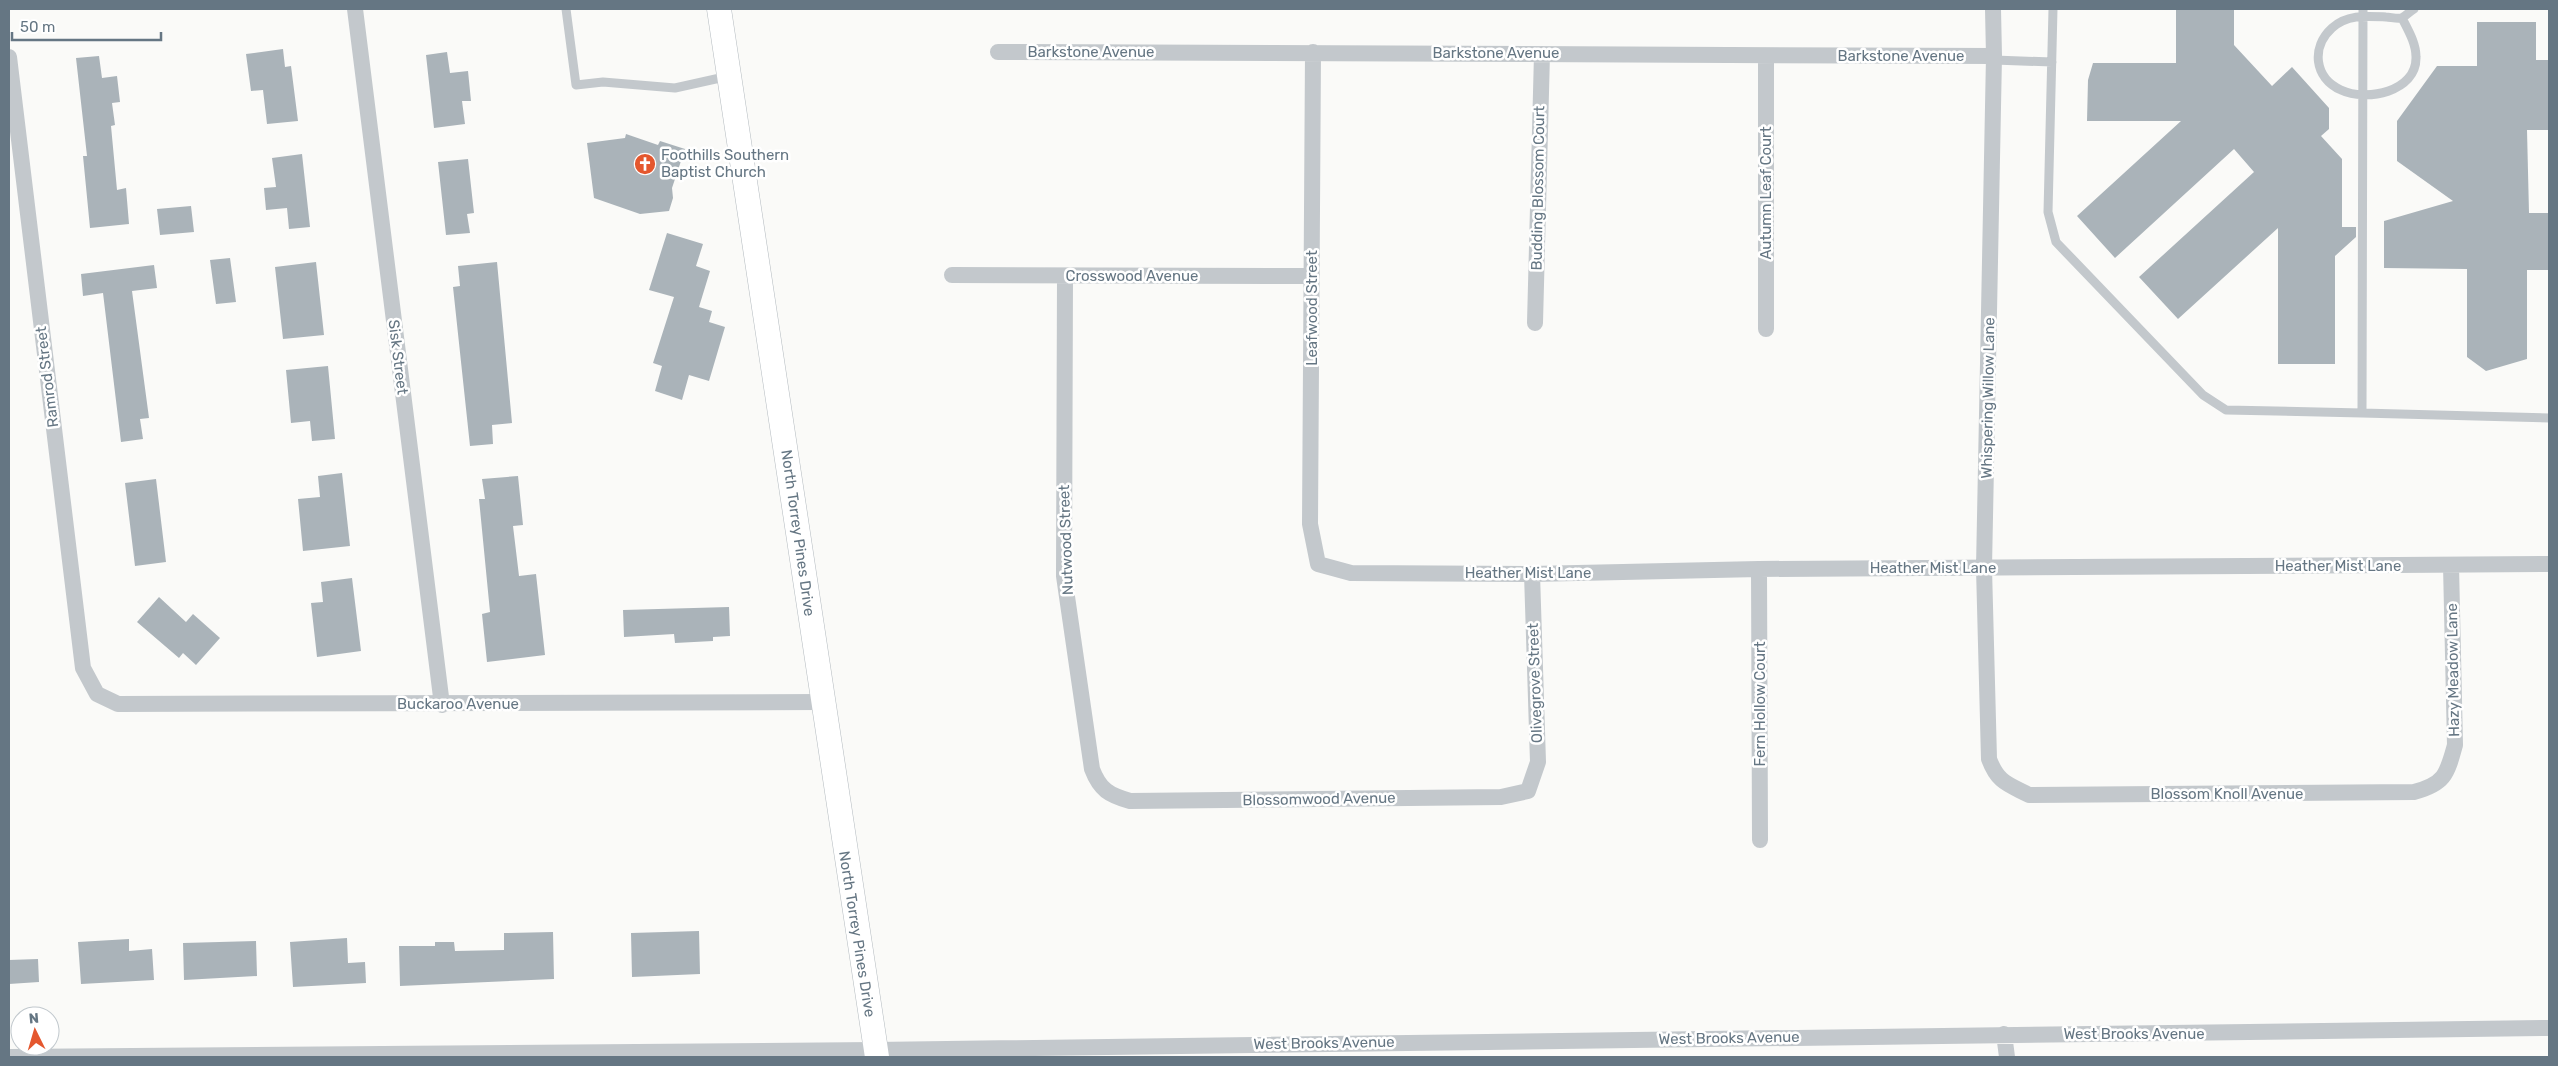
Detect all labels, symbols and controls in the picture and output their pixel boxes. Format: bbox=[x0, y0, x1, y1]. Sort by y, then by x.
scale bar bbox=[12, 10, 161, 42]
text: 50 m bbox=[20, 18, 55, 36]
street label: Barkstone Avenue bbox=[1027, 43, 1155, 61]
street label: Barkstone Avenue bbox=[1432, 44, 1560, 62]
street label: Barkstone Avenue bbox=[1837, 47, 1965, 65]
street label: Budding Blossom Court bbox=[1528, 105, 1548, 270]
street label: Autumn Leaf Court bbox=[1757, 126, 1775, 260]
place label: Foothills Southern Baptist Church bbox=[661, 146, 789, 181]
church icon: Foothills Southern Baptist Church bbox=[633, 152, 657, 176]
street label: Leafwood Street bbox=[1303, 250, 1321, 366]
street label: Crosswood Avenue bbox=[1065, 267, 1199, 285]
street label: Whispering Willow Lane bbox=[1978, 317, 1998, 479]
street label: Sisk Street bbox=[384, 319, 412, 396]
street label: Ramrod Street bbox=[32, 325, 62, 429]
street label: North Torrey Pines Drive bbox=[777, 449, 819, 617]
street label: Nutwood Street bbox=[1055, 484, 1077, 595]
street label: Heather Mist Lane bbox=[2275, 557, 2401, 575]
street label: Heather Mist Lane bbox=[1870, 559, 1996, 577]
street label: Heather Mist Lane bbox=[1465, 564, 1591, 582]
street label: Hazy Meadow Lane bbox=[2443, 603, 2463, 737]
street label: Olivegrove Street bbox=[1524, 623, 1546, 743]
street label: Fern Hollow Court bbox=[1751, 641, 1769, 767]
street label: Buckaroo Avenue bbox=[397, 695, 519, 713]
street label: Blossom Knoll Avenue bbox=[2150, 785, 2304, 803]
street label: Blossomwood Avenue bbox=[1242, 789, 1396, 809]
street label: North Torrey Pines Drive bbox=[835, 850, 879, 1018]
north arrow bbox=[10, 1006, 60, 1056]
text: N bbox=[28, 1010, 40, 1027]
street label: West Brooks Avenue bbox=[2063, 1025, 2205, 1043]
street label: West Brooks Avenue bbox=[1658, 1028, 1800, 1048]
street label: West Brooks Avenue bbox=[1253, 1033, 1395, 1053]

